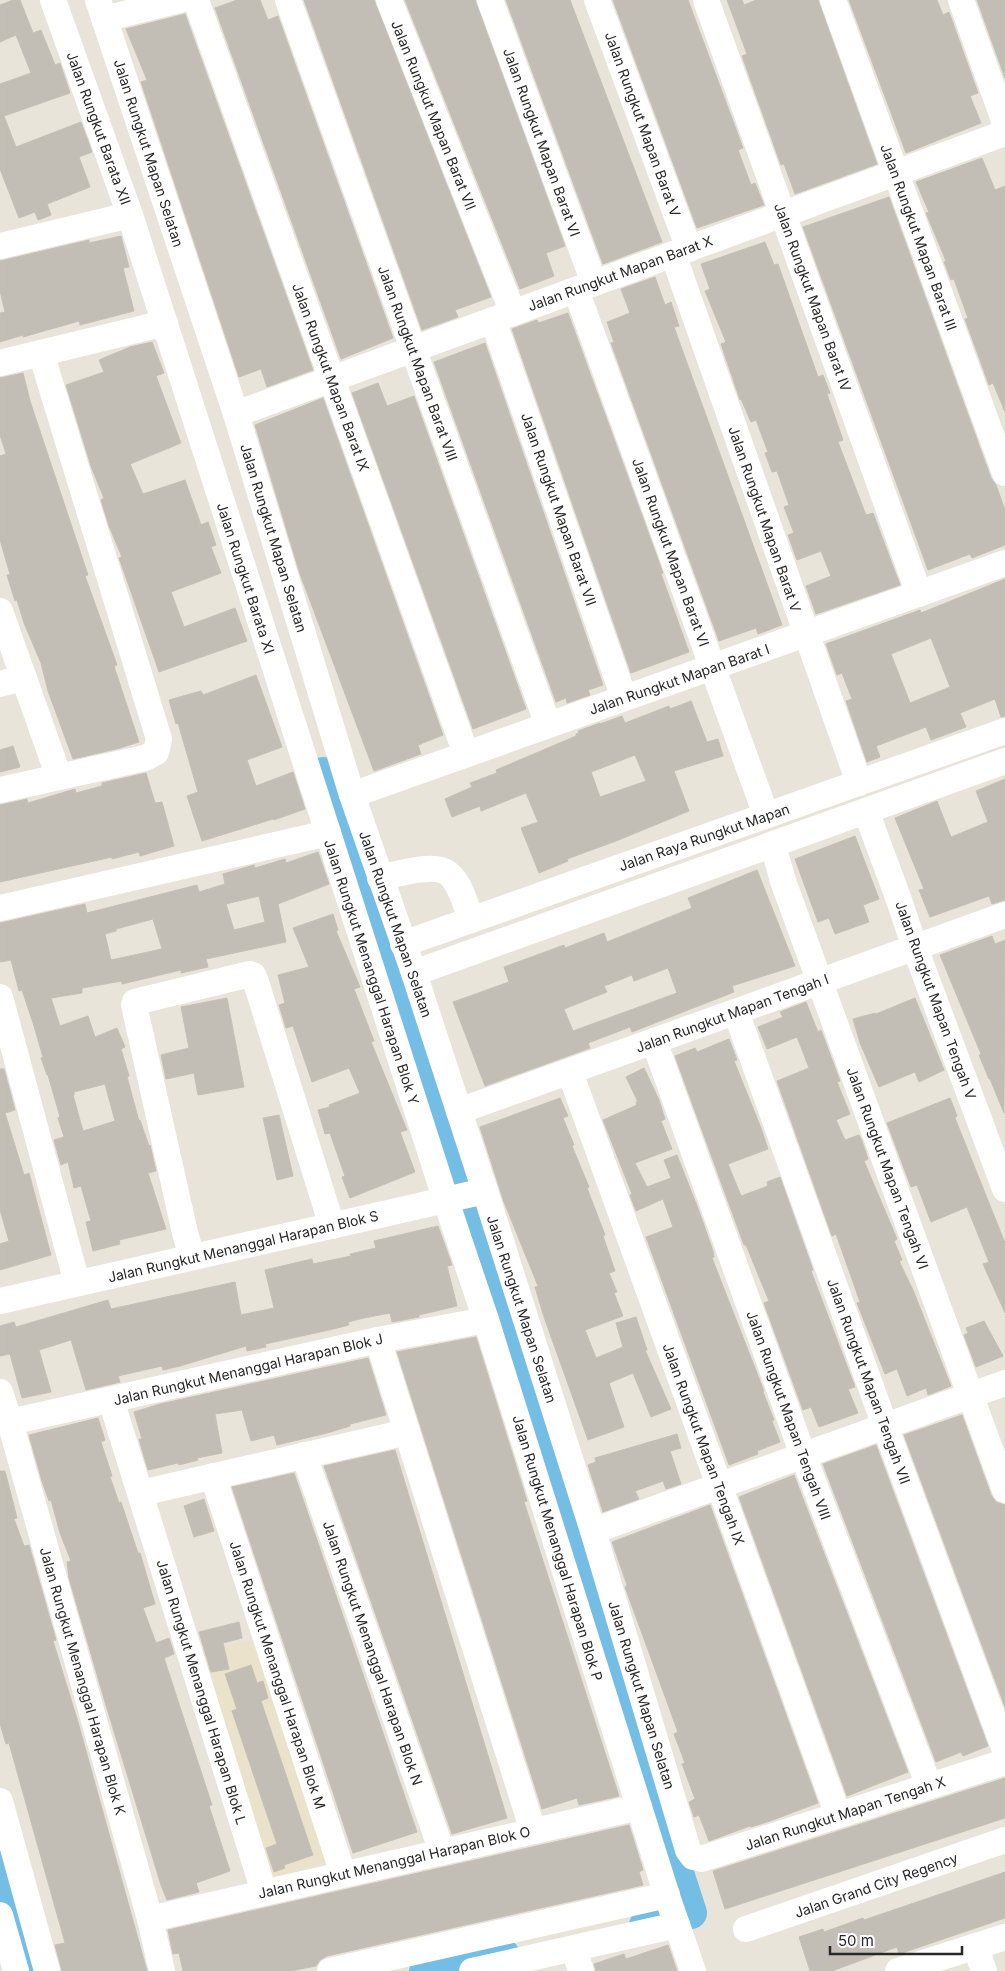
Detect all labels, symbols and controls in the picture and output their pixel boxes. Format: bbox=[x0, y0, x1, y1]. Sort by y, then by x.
street label: Jalan Rungkut Mapan Barat VII bbox=[388, 18, 480, 212]
street label: Jalan Rungkut Mapan Barat V bbox=[602, 29, 685, 219]
street label: Jalan Rungkut Mapan Barat VI bbox=[500, 45, 584, 239]
street label: Jalan Rungkut Barata XII bbox=[63, 49, 135, 207]
street label: Jalan Rungkut Mapan Selatan bbox=[111, 57, 187, 249]
street label: Jalan Rungkut Mapan Barat III bbox=[877, 141, 961, 333]
street label: Jalan Rungkut Mapan Barat IV bbox=[771, 200, 855, 394]
street label: Jalan Rungkut Mapan Barat X bbox=[525, 231, 715, 314]
street label: Jalan Rungkut Mapan Barat VIII bbox=[375, 263, 461, 463]
street label: Jalan Rungkut Mapan Barat IX bbox=[289, 280, 373, 474]
street label: Jalan Rungkut Mapan Barat VII bbox=[518, 410, 600, 608]
street label: Jalan Rungkut Mapan Barat V bbox=[725, 424, 805, 615]
street label: Jalan Rungkut Mapan Selatan bbox=[237, 442, 311, 634]
street label: Jalan Rungkut Mapan Barat VI bbox=[629, 455, 713, 649]
street label: Jalan Rungkut Barata XI bbox=[214, 500, 278, 656]
street label: Jalan Rungkut Mapan Barat I bbox=[587, 640, 771, 718]
street label: Jalan Raya Rungkut Mapan bbox=[616, 800, 792, 874]
street label: Jalan Rungkut Mapan Selatan bbox=[356, 828, 436, 1020]
street label: Jalan Rungkut Menanggal Harapan Blok Y bbox=[321, 837, 423, 1107]
street label: Jalan Rungkut Mapan Tengah V bbox=[892, 898, 980, 1102]
street label: Jalan Rungkut Mapan Tengah I bbox=[633, 970, 831, 1056]
street label: Jalan Rungkut Mapan Tengah VI bbox=[843, 1065, 933, 1271]
street label: Jalan Rungkut Menanggal Harapan Blok S bbox=[106, 1207, 380, 1285]
street label: Jalan Rungkut Mapan Selatan bbox=[484, 1213, 560, 1405]
street label: Jalan Rungkut Mapan Tengah VII bbox=[824, 1276, 914, 1486]
street label: Jalan Rungkut Mapan Tengah VIII bbox=[743, 1308, 835, 1522]
street label: Jalan Rungkut Menanggal Harapan Blok J bbox=[112, 1330, 384, 1408]
street label: Jalan Rungkut Mapan Tengah IX bbox=[659, 1341, 749, 1548]
street label: Jalan Rungkut Menanggal Harapan Blok P bbox=[509, 1413, 607, 1683]
street label: Jalan Rungkut Menanggal Harapan Blok N bbox=[320, 1518, 426, 1788]
street label: Jalan Rungkut Menanggal Harapan Blok M bbox=[227, 1539, 329, 1811]
street label: Jalan Rungkut Menanggal Harapan Blok K bbox=[37, 1545, 130, 1817]
street label: Jalan Rungkut Menanggal Harapan Blok L bbox=[153, 1557, 251, 1827]
street label: Jalan Rungkut Mapan Selatan bbox=[605, 1599, 679, 1791]
street label: Jalan Rungkut Mapan Tengah X bbox=[743, 1772, 948, 1854]
street label: Jalan Rungkut Menanggal Harapan Blok O bbox=[256, 1822, 532, 1902]
street label: Jalan Grand City Regency bbox=[792, 1849, 960, 1921]
scale bar bbox=[830, 1924, 962, 1956]
text: 50 m bbox=[838, 1931, 874, 1950]

